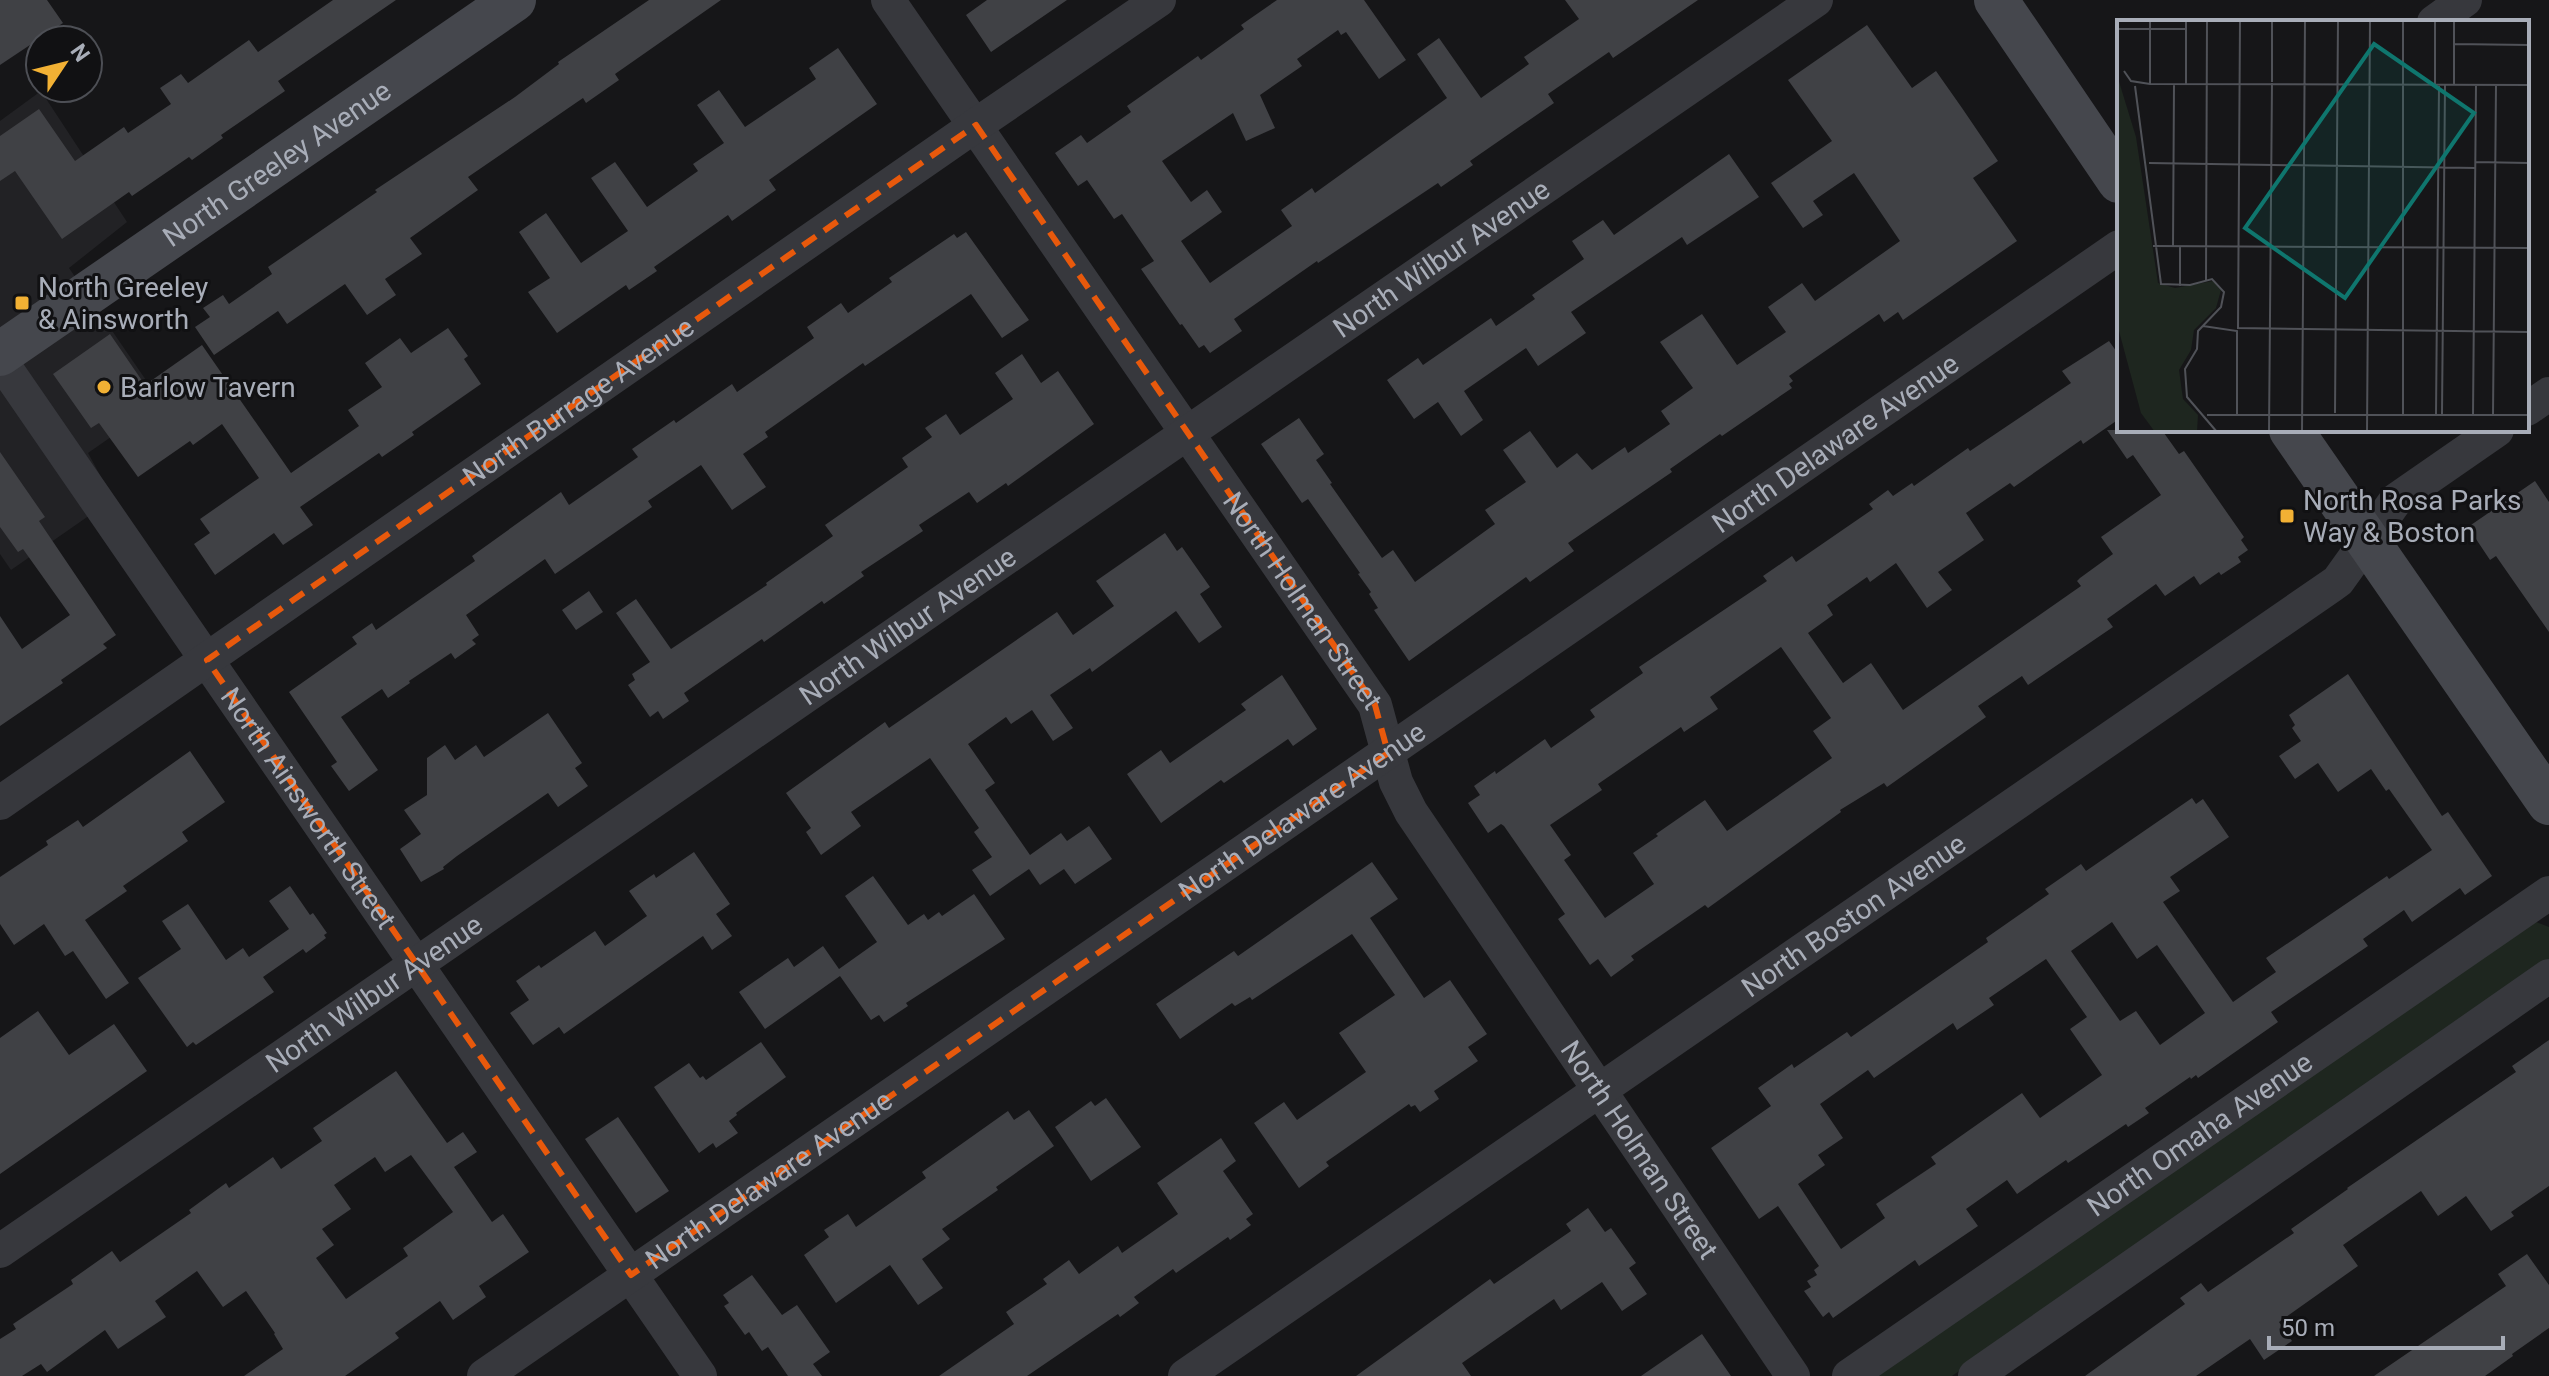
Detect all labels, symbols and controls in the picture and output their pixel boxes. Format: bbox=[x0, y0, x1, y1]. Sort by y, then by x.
inset map bbox=[2117, 20, 2529, 432]
north arrow bbox=[24, 24, 104, 104]
text: N bbox=[65, 39, 95, 66]
street label: North Greeley Avenue bbox=[157, 74, 397, 253]
street label: North Wilbur Avenue bbox=[1327, 172, 1556, 344]
place label: North Greeley & Ainsworth bbox=[38, 271, 208, 336]
marker: North Greeley & Ainsworth bbox=[13, 294, 31, 312]
street label: North Burrage Avenue bbox=[456, 310, 700, 493]
street label: North Delaware Avenue bbox=[1706, 346, 1965, 539]
place label: Barlow Tavern bbox=[120, 371, 296, 404]
marker: Barlow Tavern bbox=[95, 378, 113, 396]
place label: North Rosa Parks Way & Boston bbox=[2303, 484, 2521, 549]
street label: North Holman Street bbox=[1216, 486, 1389, 716]
marker: North Rosa Parks Way & Boston bbox=[2278, 507, 2296, 525]
street label: North Wilbur Avenue bbox=[793, 540, 1022, 712]
street label: North Ainsworth Street bbox=[214, 681, 403, 935]
street label: North Delaware Avenue bbox=[1172, 715, 1431, 908]
street label: North Boston Avenue bbox=[1735, 827, 1972, 1004]
street label: North Wilbur Avenue bbox=[259, 907, 488, 1079]
street label: North Holman Street bbox=[1554, 1034, 1725, 1265]
street label: North Omaha Avenue bbox=[2081, 1045, 2318, 1223]
street label: North Delaware Avenue bbox=[639, 1083, 898, 1276]
scale bar bbox=[2269, 1300, 2503, 1350]
text: 50 m bbox=[2281, 1314, 2335, 1342]

